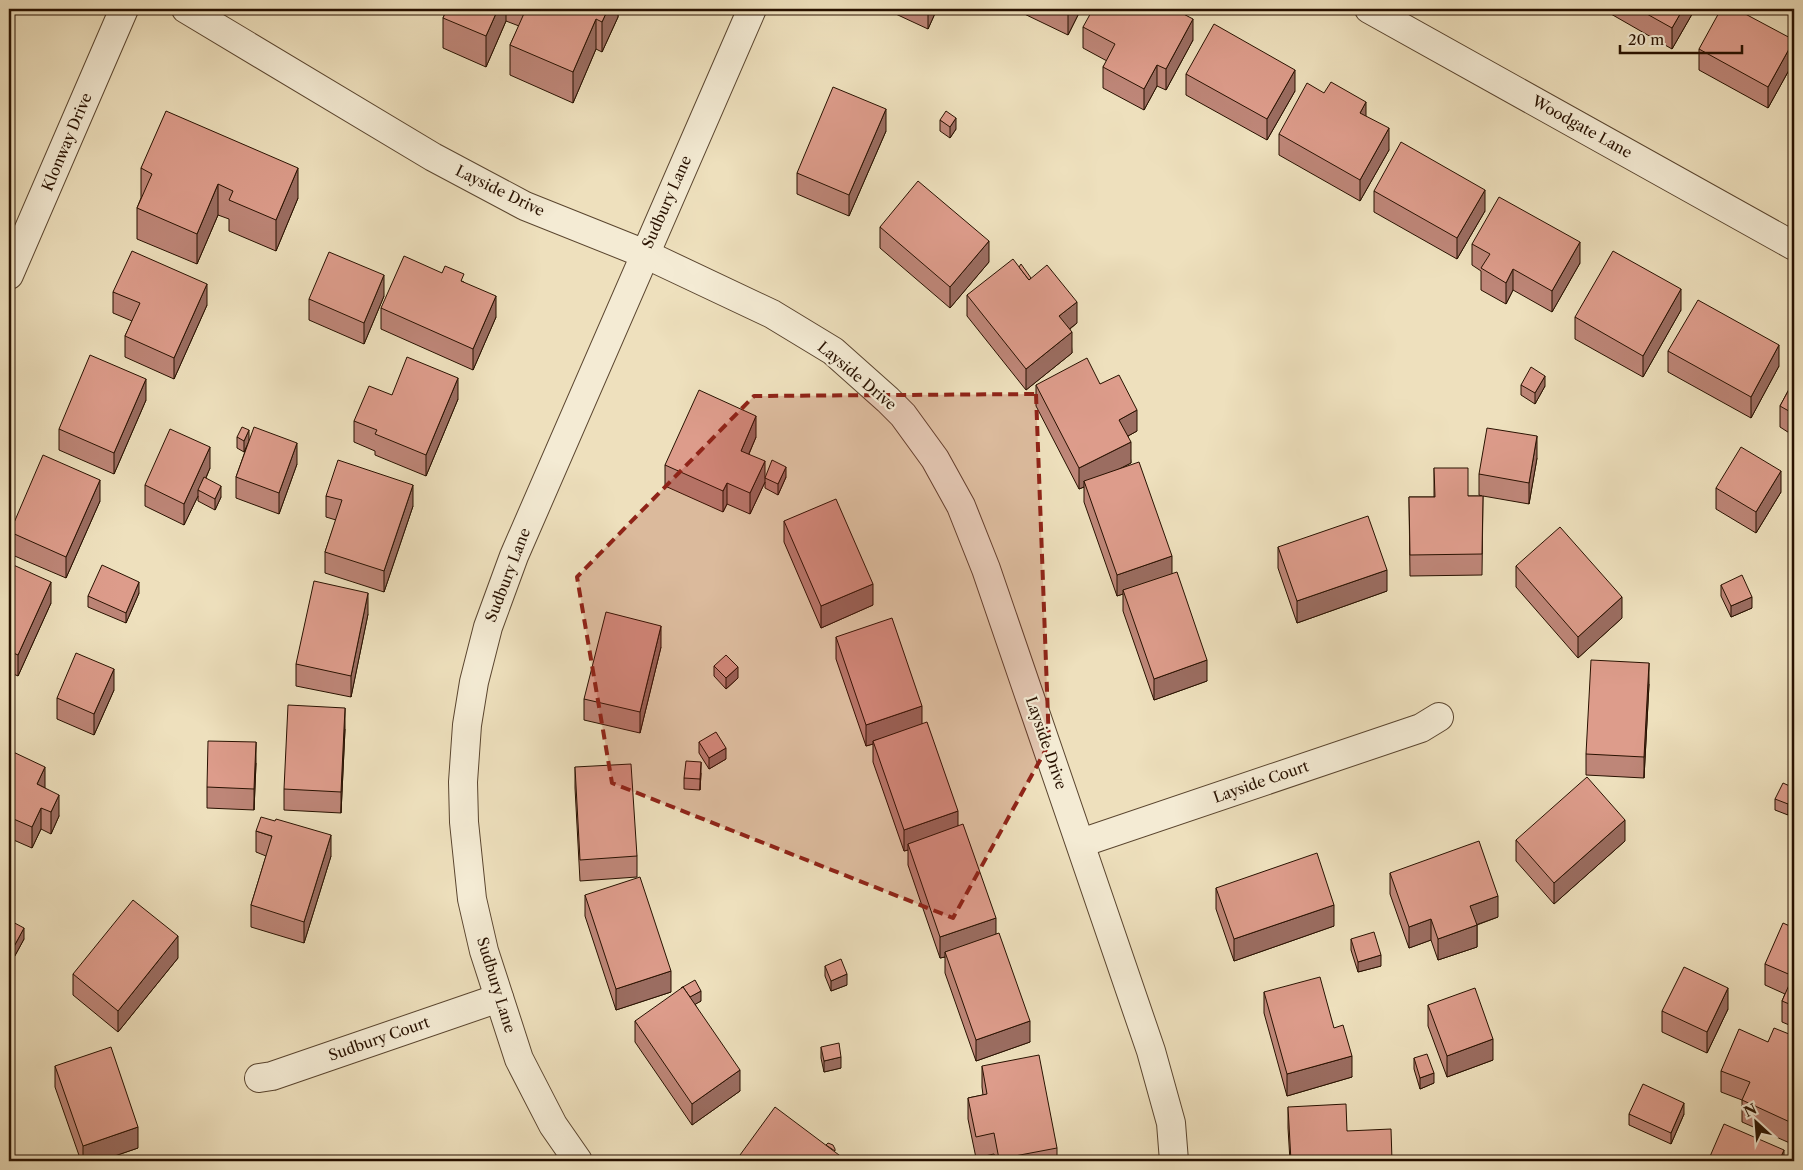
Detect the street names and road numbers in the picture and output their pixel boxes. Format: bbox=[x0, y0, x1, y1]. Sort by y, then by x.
street label: Klonway Drive bbox=[37, 90, 96, 194]
street label: Woodgate Lane bbox=[1528, 91, 1636, 162]
street label: Sudbury Lane bbox=[638, 153, 695, 251]
street label: Layside Drive bbox=[452, 161, 548, 220]
street label: Layside Drive bbox=[814, 337, 901, 414]
street label: Sudbury Lane bbox=[481, 525, 534, 625]
street label: Layside Drive bbox=[1022, 694, 1071, 792]
street label: Layside Court bbox=[1211, 756, 1312, 807]
street label: Sudbury Lane bbox=[473, 935, 520, 1035]
street label: Sudbury Court bbox=[326, 1012, 432, 1065]

